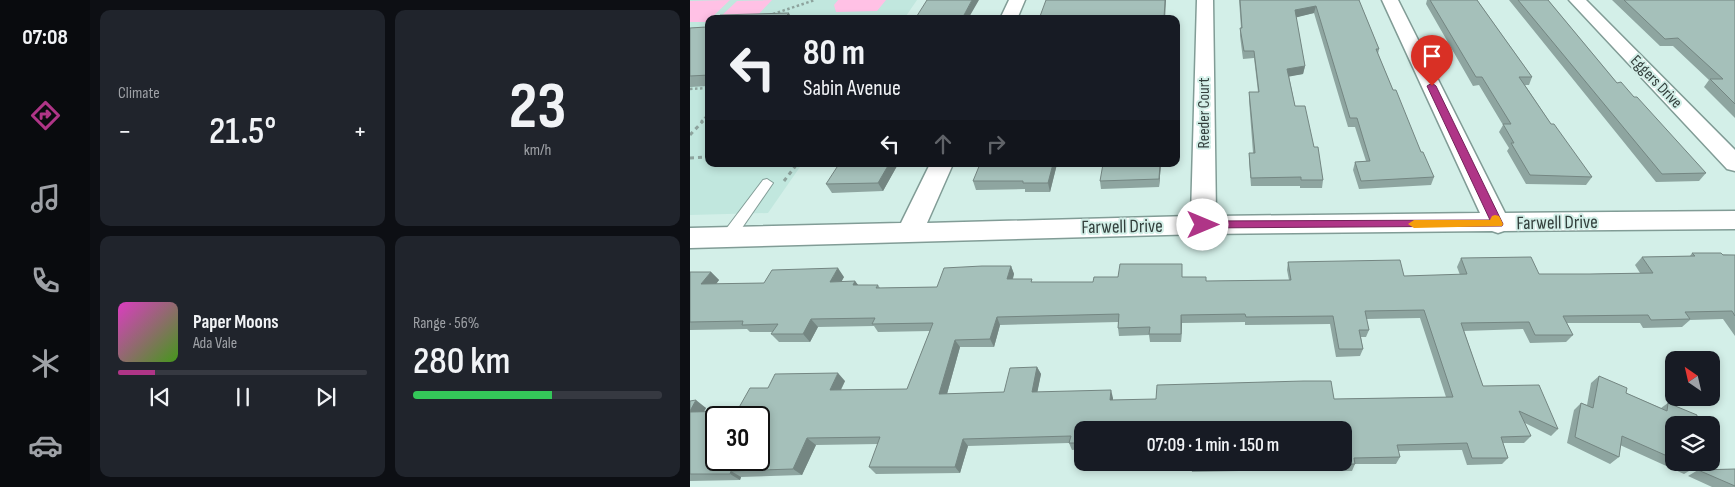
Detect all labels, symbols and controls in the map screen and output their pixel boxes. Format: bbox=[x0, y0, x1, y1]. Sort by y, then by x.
text: 07:08 bbox=[22, 24, 68, 51]
text: 80 m bbox=[803, 32, 865, 75]
icon: left bbox=[720, 35, 785, 100]
pin bbox=[1411, 35, 1453, 86]
icon: arrive bbox=[1418, 42, 1446, 70]
street label: Eggers Drive bbox=[1626, 52, 1686, 112]
text: 23 bbox=[509, 69, 566, 147]
text: Sabin Avenue bbox=[803, 75, 901, 102]
street label: Reeder Court bbox=[1195, 77, 1214, 148]
text: Climate bbox=[118, 84, 160, 103]
icon: directions bbox=[28, 98, 63, 133]
text: 21.5° bbox=[209, 109, 276, 154]
text: − bbox=[118, 115, 132, 148]
text: + bbox=[353, 115, 367, 148]
icon: left bbox=[876, 130, 904, 158]
icon: ahead bbox=[929, 130, 957, 158]
icon: right bbox=[982, 130, 1010, 158]
text: km/h bbox=[524, 141, 551, 160]
icon: music bbox=[28, 181, 63, 216]
position arrow bbox=[1176, 198, 1228, 250]
street label: Farwell Drive bbox=[1516, 211, 1598, 235]
street label: Farwell Drive bbox=[1081, 215, 1163, 239]
icon: phone bbox=[28, 263, 63, 298]
text: Paper Moons bbox=[193, 311, 279, 334]
text: Range · 56% bbox=[413, 314, 479, 333]
text: Ada Vale bbox=[193, 334, 237, 353]
text: 280 km bbox=[413, 339, 510, 384]
icon: climate bbox=[28, 346, 63, 381]
north arrow bbox=[1665, 351, 1720, 406]
map controls bbox=[1665, 351, 1720, 471]
icon: previous bbox=[146, 383, 174, 411]
icon: pause bbox=[229, 383, 257, 411]
icon: next bbox=[312, 383, 340, 411]
speed limit sign: 30 bbox=[705, 406, 770, 471]
button: layers bbox=[1665, 416, 1720, 471]
icon: car bbox=[28, 428, 63, 463]
text: 07:09 · 1 min · 150 m bbox=[1147, 434, 1279, 457]

